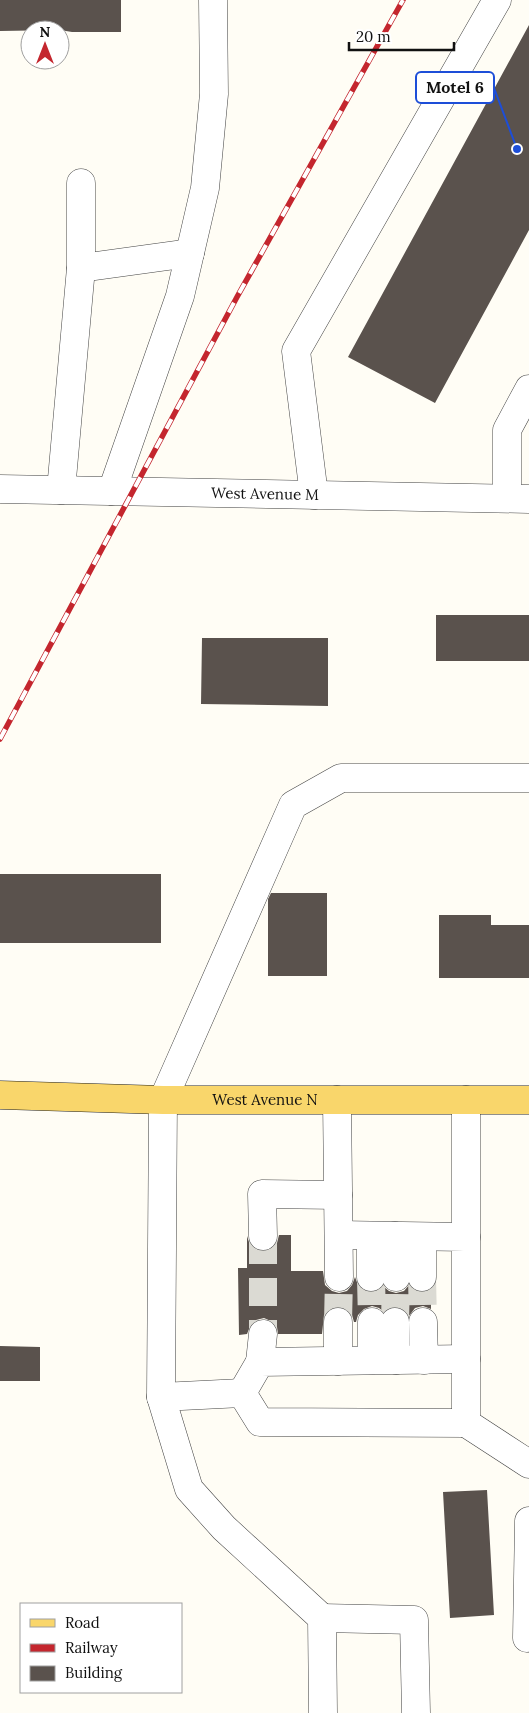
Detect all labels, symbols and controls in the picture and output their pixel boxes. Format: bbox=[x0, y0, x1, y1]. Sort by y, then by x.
north arrow bbox=[20, 20, 70, 70]
scale bar bbox=[349, 20, 454, 52]
text: N bbox=[40, 23, 51, 41]
text: 20 m bbox=[356, 27, 391, 46]
callout: Motel 6 bbox=[416, 72, 494, 103]
text: Motel 6 bbox=[426, 77, 484, 97]
street label: West Avenue M bbox=[211, 483, 319, 504]
street label: West Avenue N bbox=[212, 1090, 318, 1109]
legend bbox=[20, 1603, 182, 1693]
text: Road bbox=[65, 1613, 100, 1632]
text: Railway bbox=[65, 1638, 118, 1657]
text: Building bbox=[65, 1663, 123, 1682]

